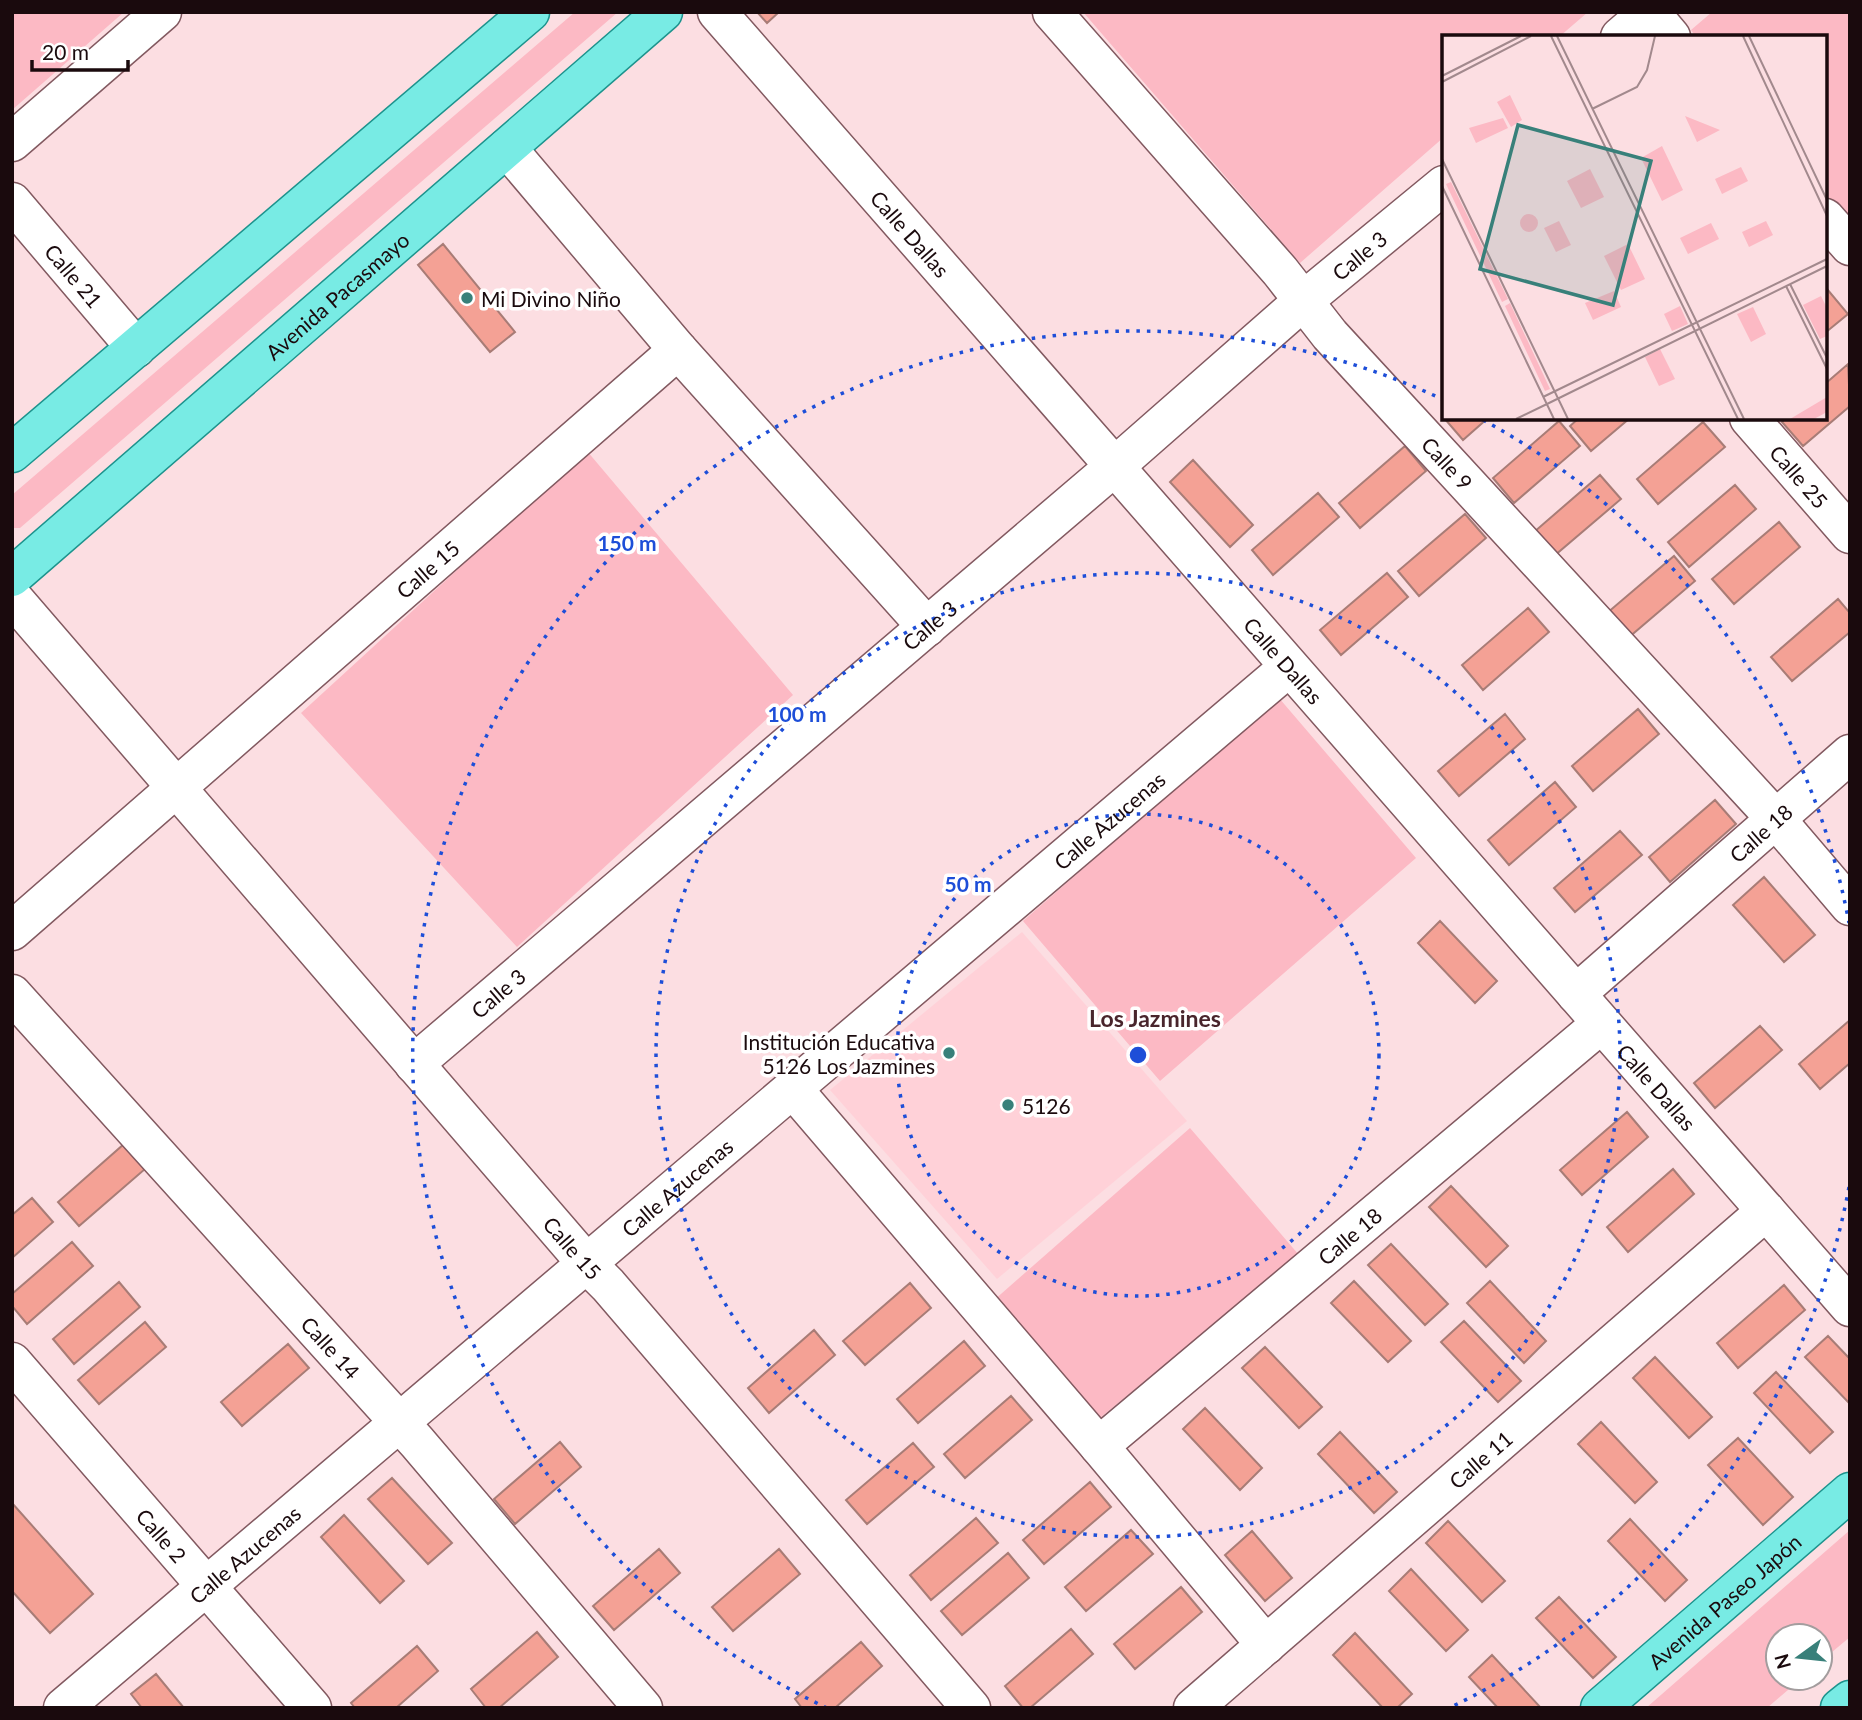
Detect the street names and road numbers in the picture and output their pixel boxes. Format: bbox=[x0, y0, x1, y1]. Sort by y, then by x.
street label: Calle Dallas bbox=[866, 185, 955, 282]
street label: Calle 3 bbox=[1327, 225, 1391, 285]
street label: Avenida Pacasmayo bbox=[260, 226, 414, 364]
street label: Calle 21 bbox=[40, 238, 108, 312]
street label: Calle 9 bbox=[1417, 431, 1478, 494]
street label: Calle 25 bbox=[1765, 439, 1834, 513]
street label: Calle 15 bbox=[391, 535, 464, 603]
street label: Calle 3 bbox=[897, 595, 961, 655]
street label: Calle Dallas bbox=[1239, 612, 1328, 708]
street label: Calle Azucenas bbox=[1048, 766, 1169, 874]
street label: Calle 18 bbox=[1724, 798, 1797, 867]
street label: Calle 3 bbox=[466, 963, 530, 1023]
street label: Calle Dallas bbox=[1613, 1038, 1702, 1135]
street label: Calle Azucenas bbox=[616, 1133, 737, 1241]
street label: Calle 18 bbox=[1312, 1202, 1386, 1269]
street label: Calle 15 bbox=[539, 1211, 607, 1284]
street label: Calle 14 bbox=[297, 1311, 366, 1383]
street label: Calle 11 bbox=[1443, 1425, 1517, 1493]
street label: Calle Azucenas bbox=[184, 1500, 305, 1608]
street label: Calle 2 bbox=[132, 1503, 192, 1567]
street label: Avenida Paseo Japón bbox=[1643, 1528, 1805, 1673]

